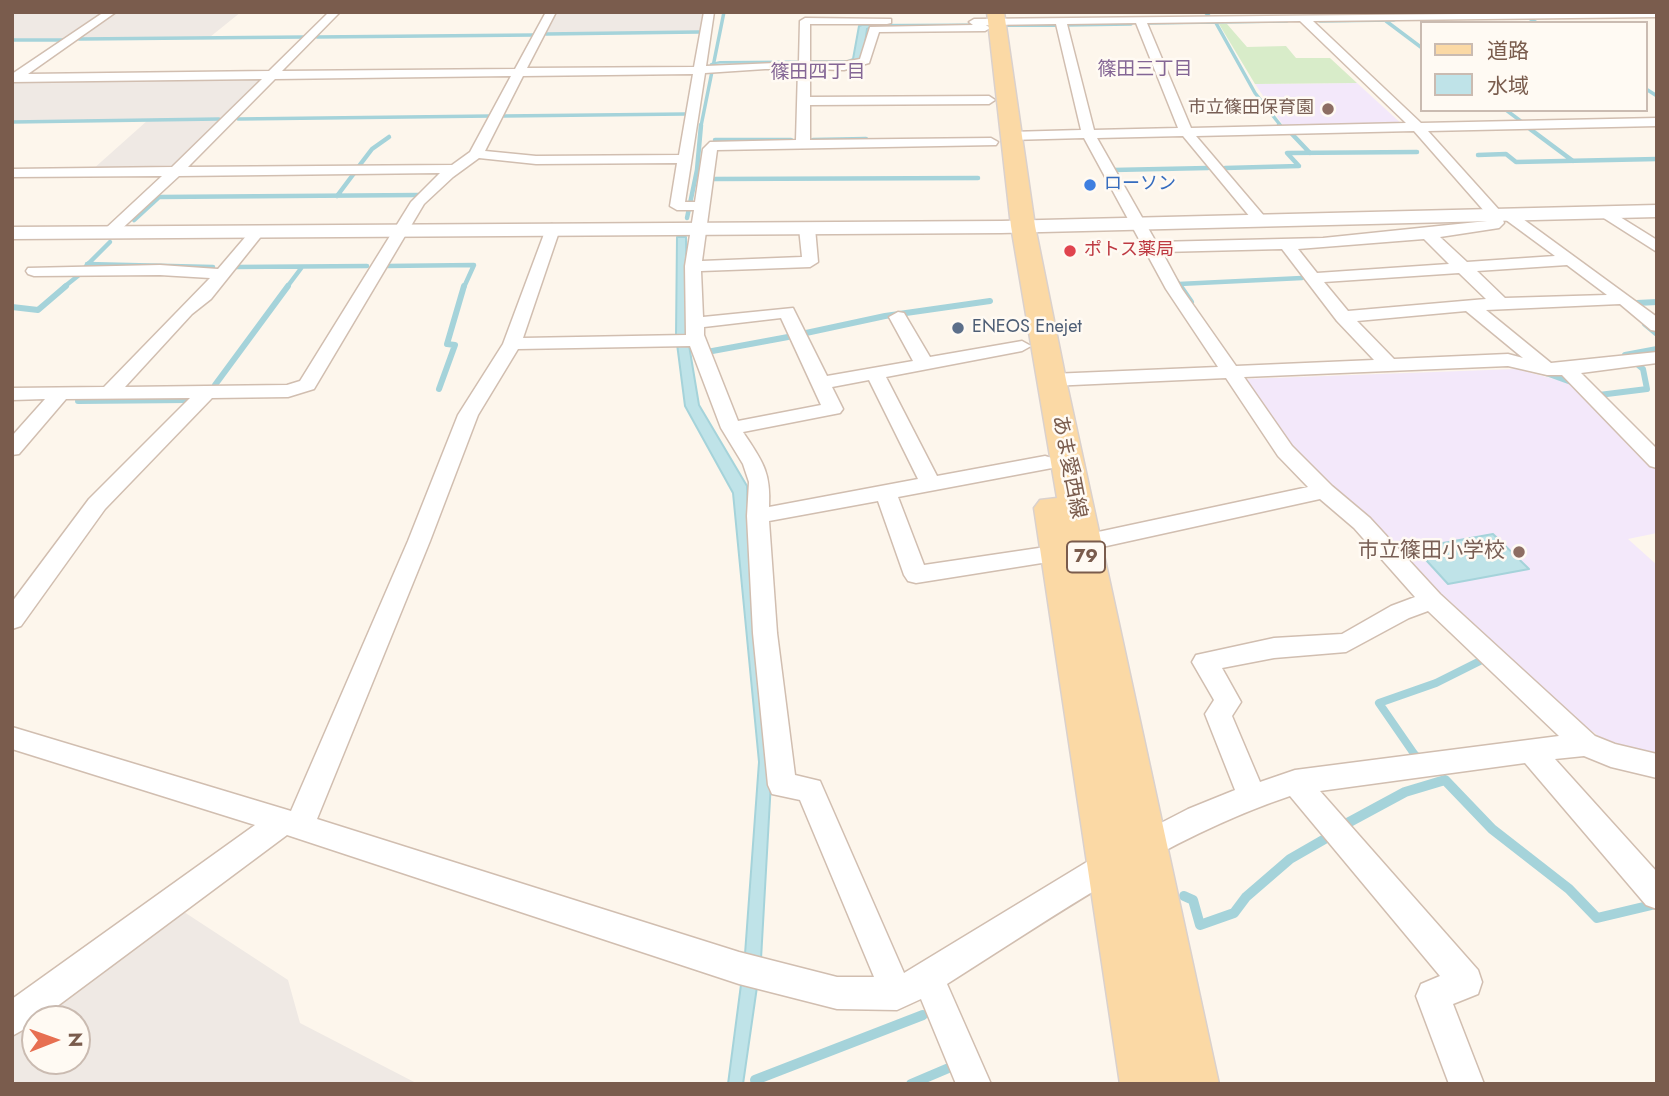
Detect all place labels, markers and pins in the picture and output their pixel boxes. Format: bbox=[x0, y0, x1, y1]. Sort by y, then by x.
place label: 市立篠田保育園 bbox=[1188, 98, 1314, 120]
marker: 市立篠田保育園 bbox=[1320, 101, 1336, 117]
place label: ローソン bbox=[1104, 174, 1176, 196]
marker: ローソン bbox=[1082, 177, 1098, 193]
place label: ポトス薬局 bbox=[1084, 240, 1174, 262]
marker: ポトス薬局 bbox=[1062, 243, 1078, 259]
place label: ENEOS Enejet bbox=[972, 317, 1082, 339]
marker: ENEOS Enejet bbox=[950, 320, 966, 336]
place label: 市立篠田小学校 bbox=[1358, 539, 1505, 565]
marker: 市立篠田小学校 bbox=[1511, 544, 1527, 560]

